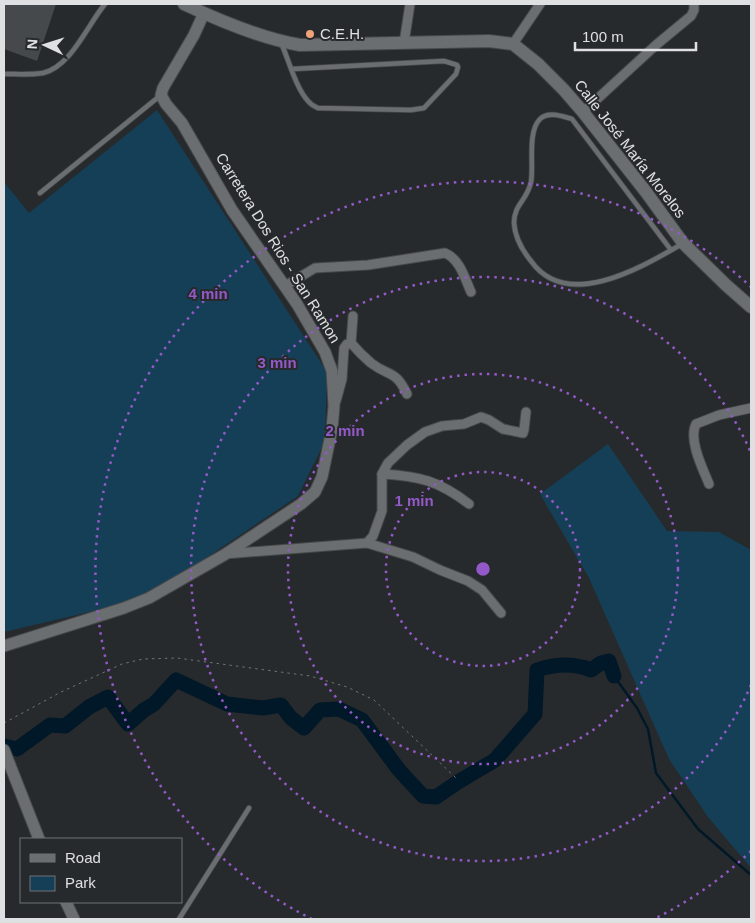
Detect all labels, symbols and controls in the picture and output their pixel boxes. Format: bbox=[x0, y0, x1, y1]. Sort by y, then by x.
north arrow bbox=[20, 20, 70, 70]
scale bar bbox=[575, 20, 696, 52]
place label: C.E.H. bbox=[320, 25, 364, 42]
marker: C.E.H. bbox=[304, 28, 316, 40]
text: 100 m bbox=[582, 28, 624, 45]
text: N bbox=[24, 38, 40, 50]
street label: Calle José María Morelos bbox=[571, 76, 689, 221]
street label: Carretera Dos Rios - San Ramon bbox=[213, 150, 344, 346]
text: 4 min bbox=[188, 285, 228, 302]
text: 3 min bbox=[257, 354, 297, 371]
text: 2 min bbox=[325, 422, 365, 439]
text: 1 min bbox=[394, 492, 434, 509]
centre of rings bbox=[474, 560, 492, 578]
legend bbox=[20, 838, 182, 903]
text: Road bbox=[65, 849, 101, 866]
text: Park bbox=[65, 874, 96, 891]

